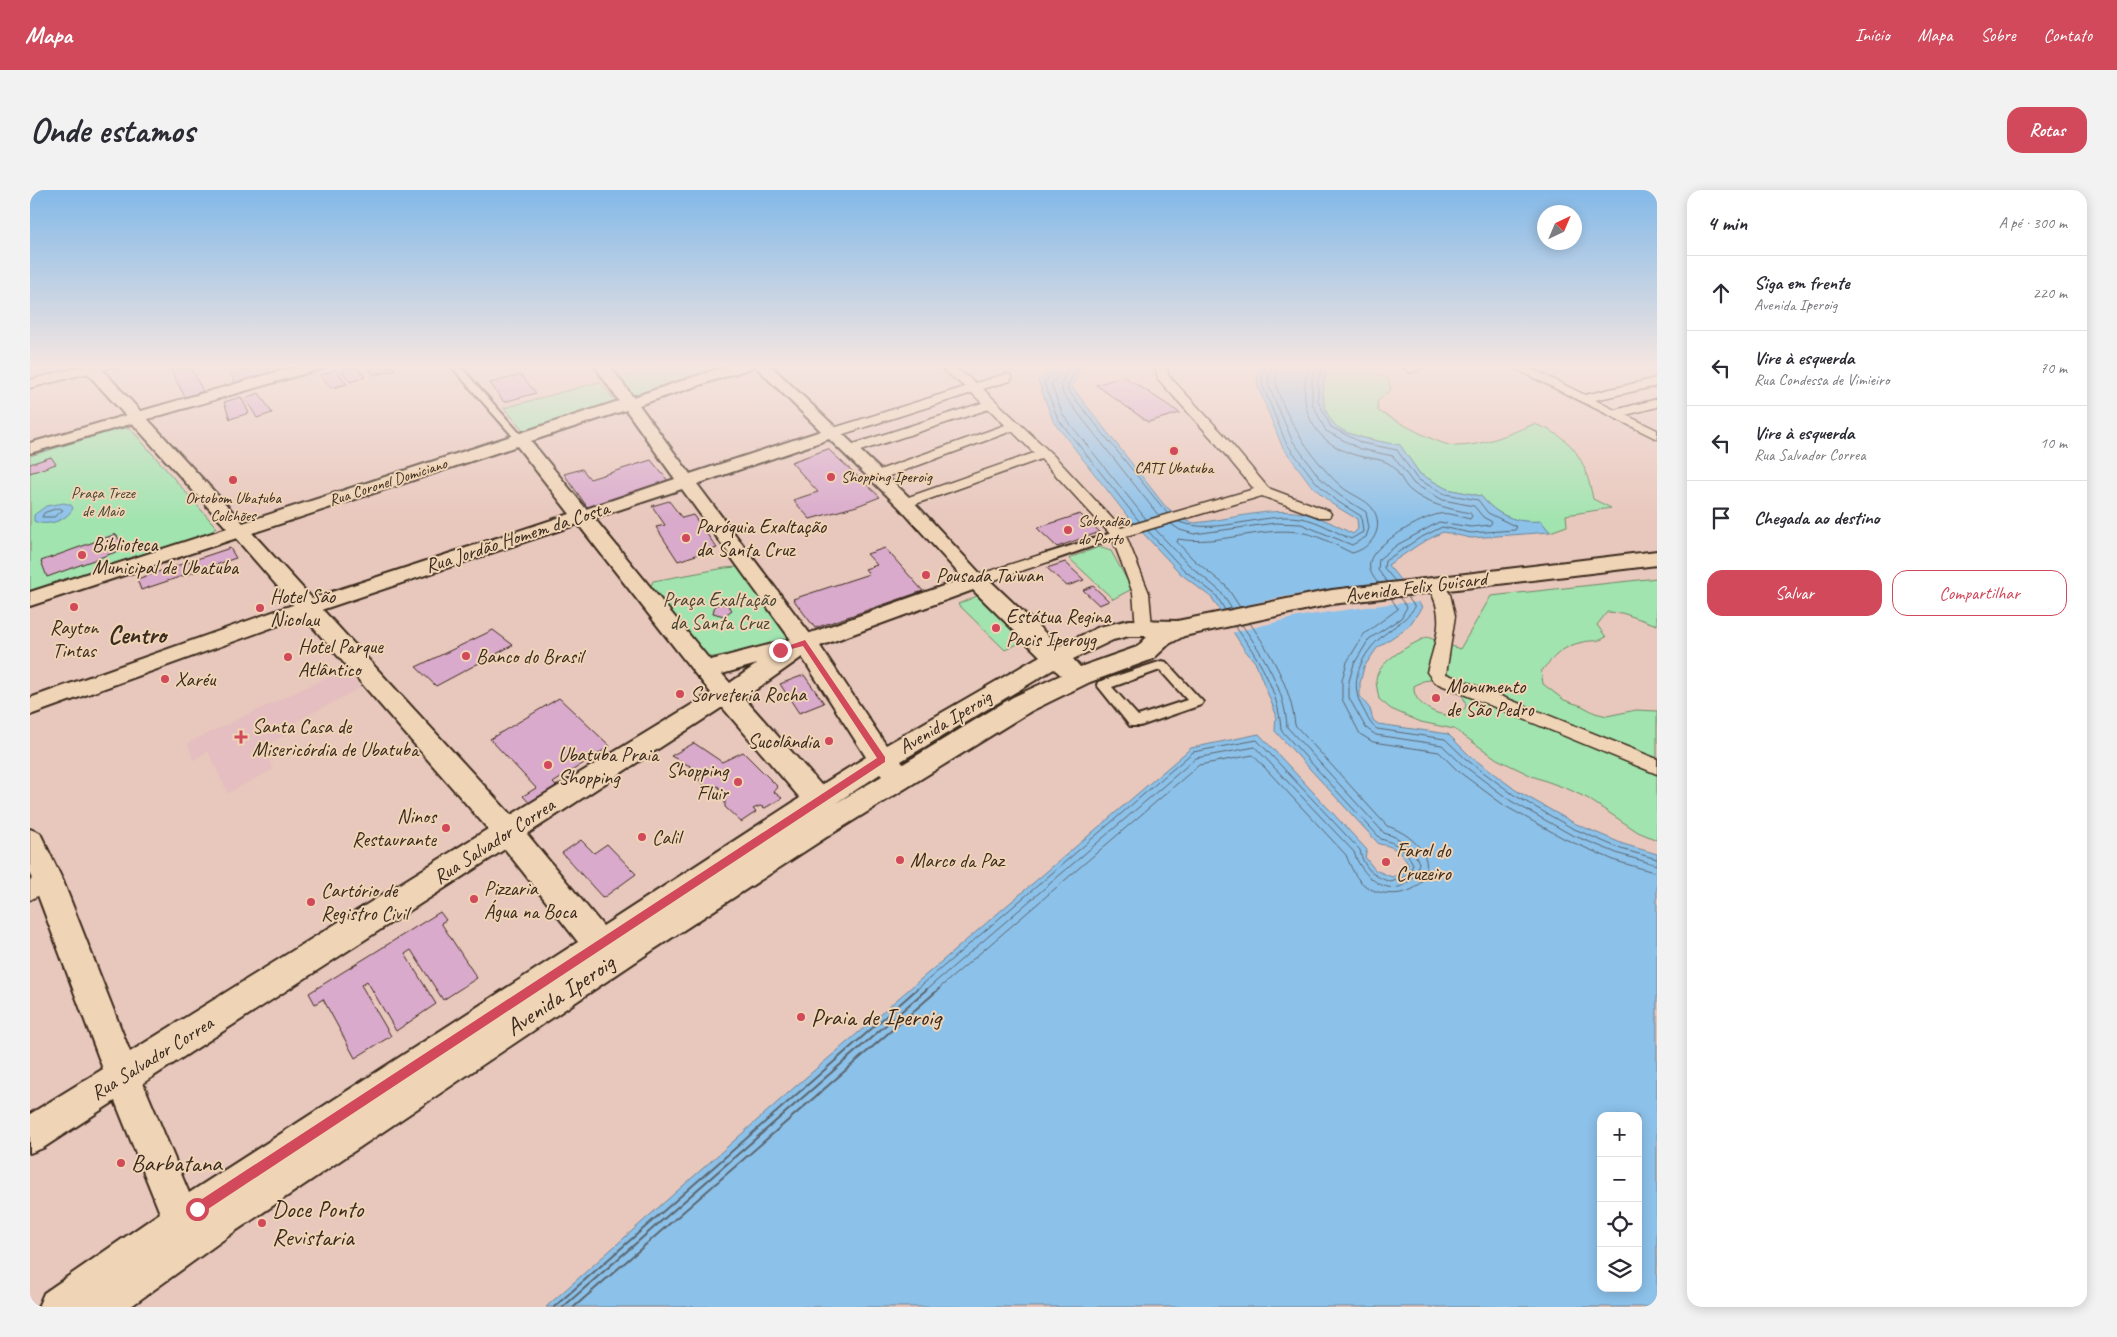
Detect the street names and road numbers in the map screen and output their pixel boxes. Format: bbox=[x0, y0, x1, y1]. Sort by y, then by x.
street label: Rua Coronel Domiciano bbox=[326, 453, 451, 511]
street label: Rua Jordão Homem da Costa bbox=[422, 495, 614, 579]
street label: Avenida Felix Guisard bbox=[1344, 566, 1491, 608]
street label: Avenida Iperoig bbox=[894, 684, 998, 760]
street label: Rua Salvador Correa bbox=[429, 791, 561, 889]
street label: Avenida Iperoig bbox=[500, 947, 621, 1042]
street label: Rua Salvador Correa bbox=[86, 1009, 219, 1106]

